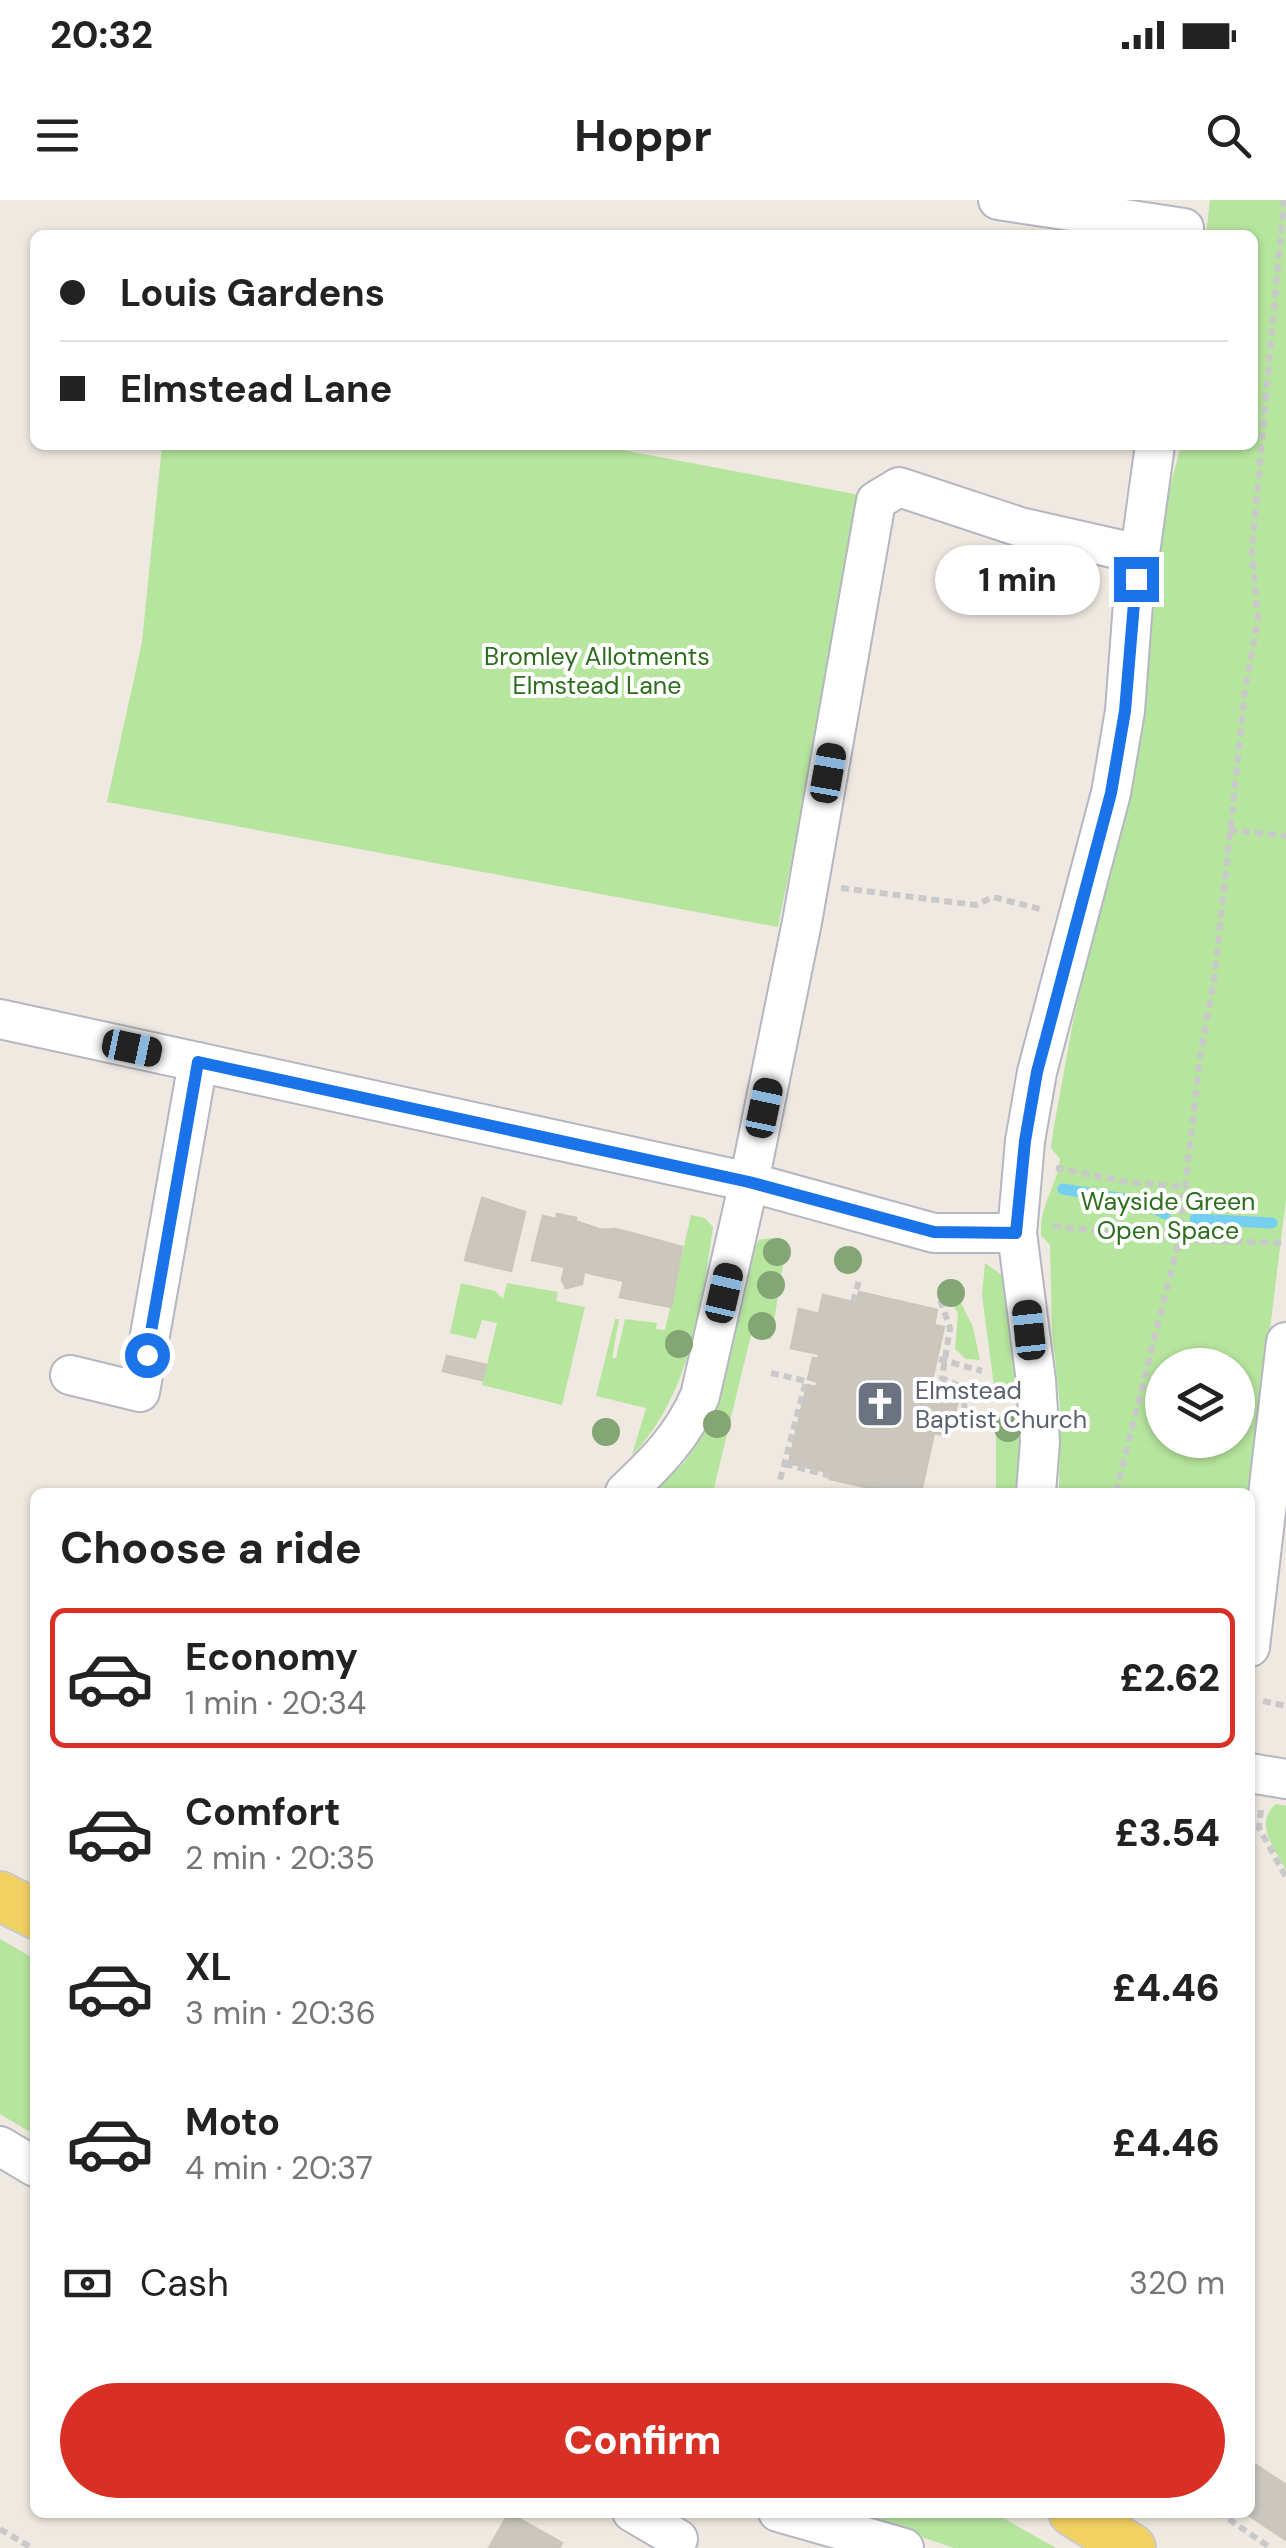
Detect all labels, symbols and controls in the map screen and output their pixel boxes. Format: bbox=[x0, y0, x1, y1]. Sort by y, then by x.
text: 20:32 bbox=[50, 10, 153, 60]
text: Hoppr bbox=[574, 106, 712, 165]
icon: menu bbox=[30, 108, 85, 163]
icon: search bbox=[1201, 108, 1256, 163]
text: Louis Gardens bbox=[120, 268, 385, 318]
text: Elmstead Lane bbox=[120, 364, 392, 414]
callout: 1 min bbox=[936, 544, 1101, 614]
route end bbox=[1114, 557, 1159, 602]
text: 1 min bbox=[978, 559, 1057, 601]
park label: Bromley Allotments Elmstead Lane bbox=[484, 640, 710, 702]
car bbox=[808, 741, 848, 805]
car bbox=[100, 1027, 164, 1069]
car bbox=[743, 1076, 785, 1140]
park label: Wayside Green Open Space bbox=[1081, 1185, 1255, 1247]
car bbox=[703, 1260, 745, 1326]
car bbox=[1011, 1299, 1047, 1361]
route start bbox=[125, 1333, 170, 1378]
map controls bbox=[1145, 1348, 1255, 1458]
button: layers bbox=[1145, 1348, 1255, 1458]
place label: Elmstead Baptist Church bbox=[915, 1374, 1087, 1436]
church icon: Elmstead Baptist Church bbox=[854, 1378, 906, 1430]
text: Choose a ride bbox=[60, 1518, 362, 1577]
text: Economy bbox=[185, 1632, 358, 1682]
icon: car bbox=[65, 1633, 155, 1723]
text: £2.62 bbox=[1120, 1653, 1220, 1703]
text: 1 min · 20:34 bbox=[185, 1682, 366, 1724]
text: Comfort bbox=[185, 1787, 341, 1837]
icon: car bbox=[65, 1788, 155, 1878]
text: £3.54 bbox=[1115, 1808, 1220, 1858]
text: 2 min · 20:35 bbox=[185, 1837, 375, 1879]
text: XL bbox=[185, 1942, 232, 1992]
icon: car bbox=[65, 1943, 155, 2033]
text: £4.46 bbox=[1112, 1963, 1220, 2013]
text: 3 min · 20:36 bbox=[185, 1992, 376, 2034]
text: Moto bbox=[185, 2097, 280, 2147]
icon: car bbox=[65, 2098, 155, 2188]
text: £4.46 bbox=[1112, 2118, 1220, 2168]
text: 4 min · 20:37 bbox=[185, 2147, 373, 2189]
icon: cash bbox=[60, 2256, 115, 2311]
text: Cash bbox=[140, 2258, 229, 2308]
text: 320 m bbox=[1129, 2262, 1225, 2304]
button: Confirm bbox=[60, 2383, 1225, 2498]

